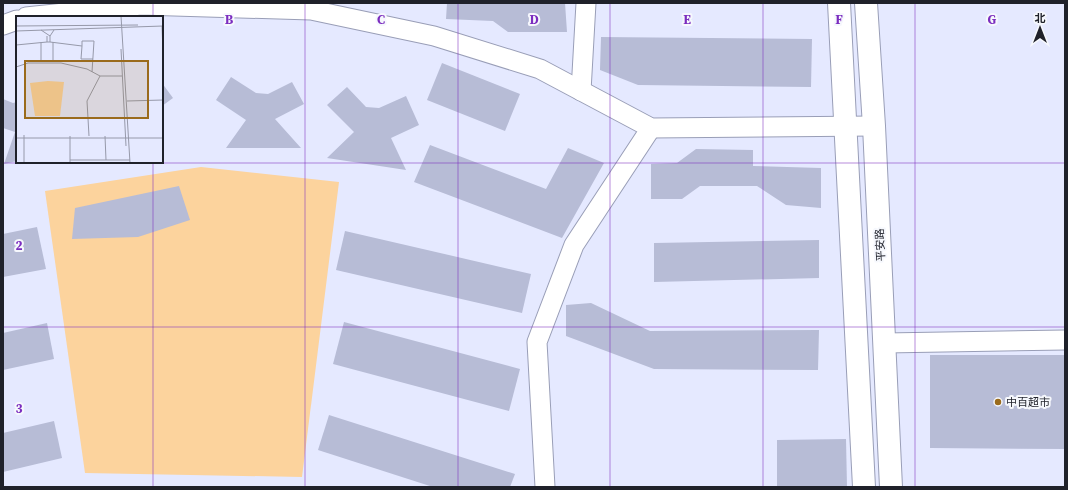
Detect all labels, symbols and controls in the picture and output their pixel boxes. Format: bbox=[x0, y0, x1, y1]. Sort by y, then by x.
north arrow bbox=[1020, 8, 1060, 48]
text: B bbox=[225, 11, 234, 28]
text: C bbox=[377, 11, 385, 28]
text: D bbox=[529, 11, 539, 28]
text: E bbox=[683, 11, 691, 28]
text: F bbox=[835, 11, 843, 28]
text: G bbox=[988, 11, 997, 28]
text: 北 bbox=[1035, 11, 1046, 26]
inset map bbox=[16, 16, 163, 163]
street label: 平安路 bbox=[872, 228, 889, 262]
text: 2 bbox=[15, 237, 23, 254]
place label: 中百超市 bbox=[1006, 395, 1050, 410]
marker: 中百超市 bbox=[993, 397, 1003, 407]
text: 3 bbox=[15, 400, 23, 417]

